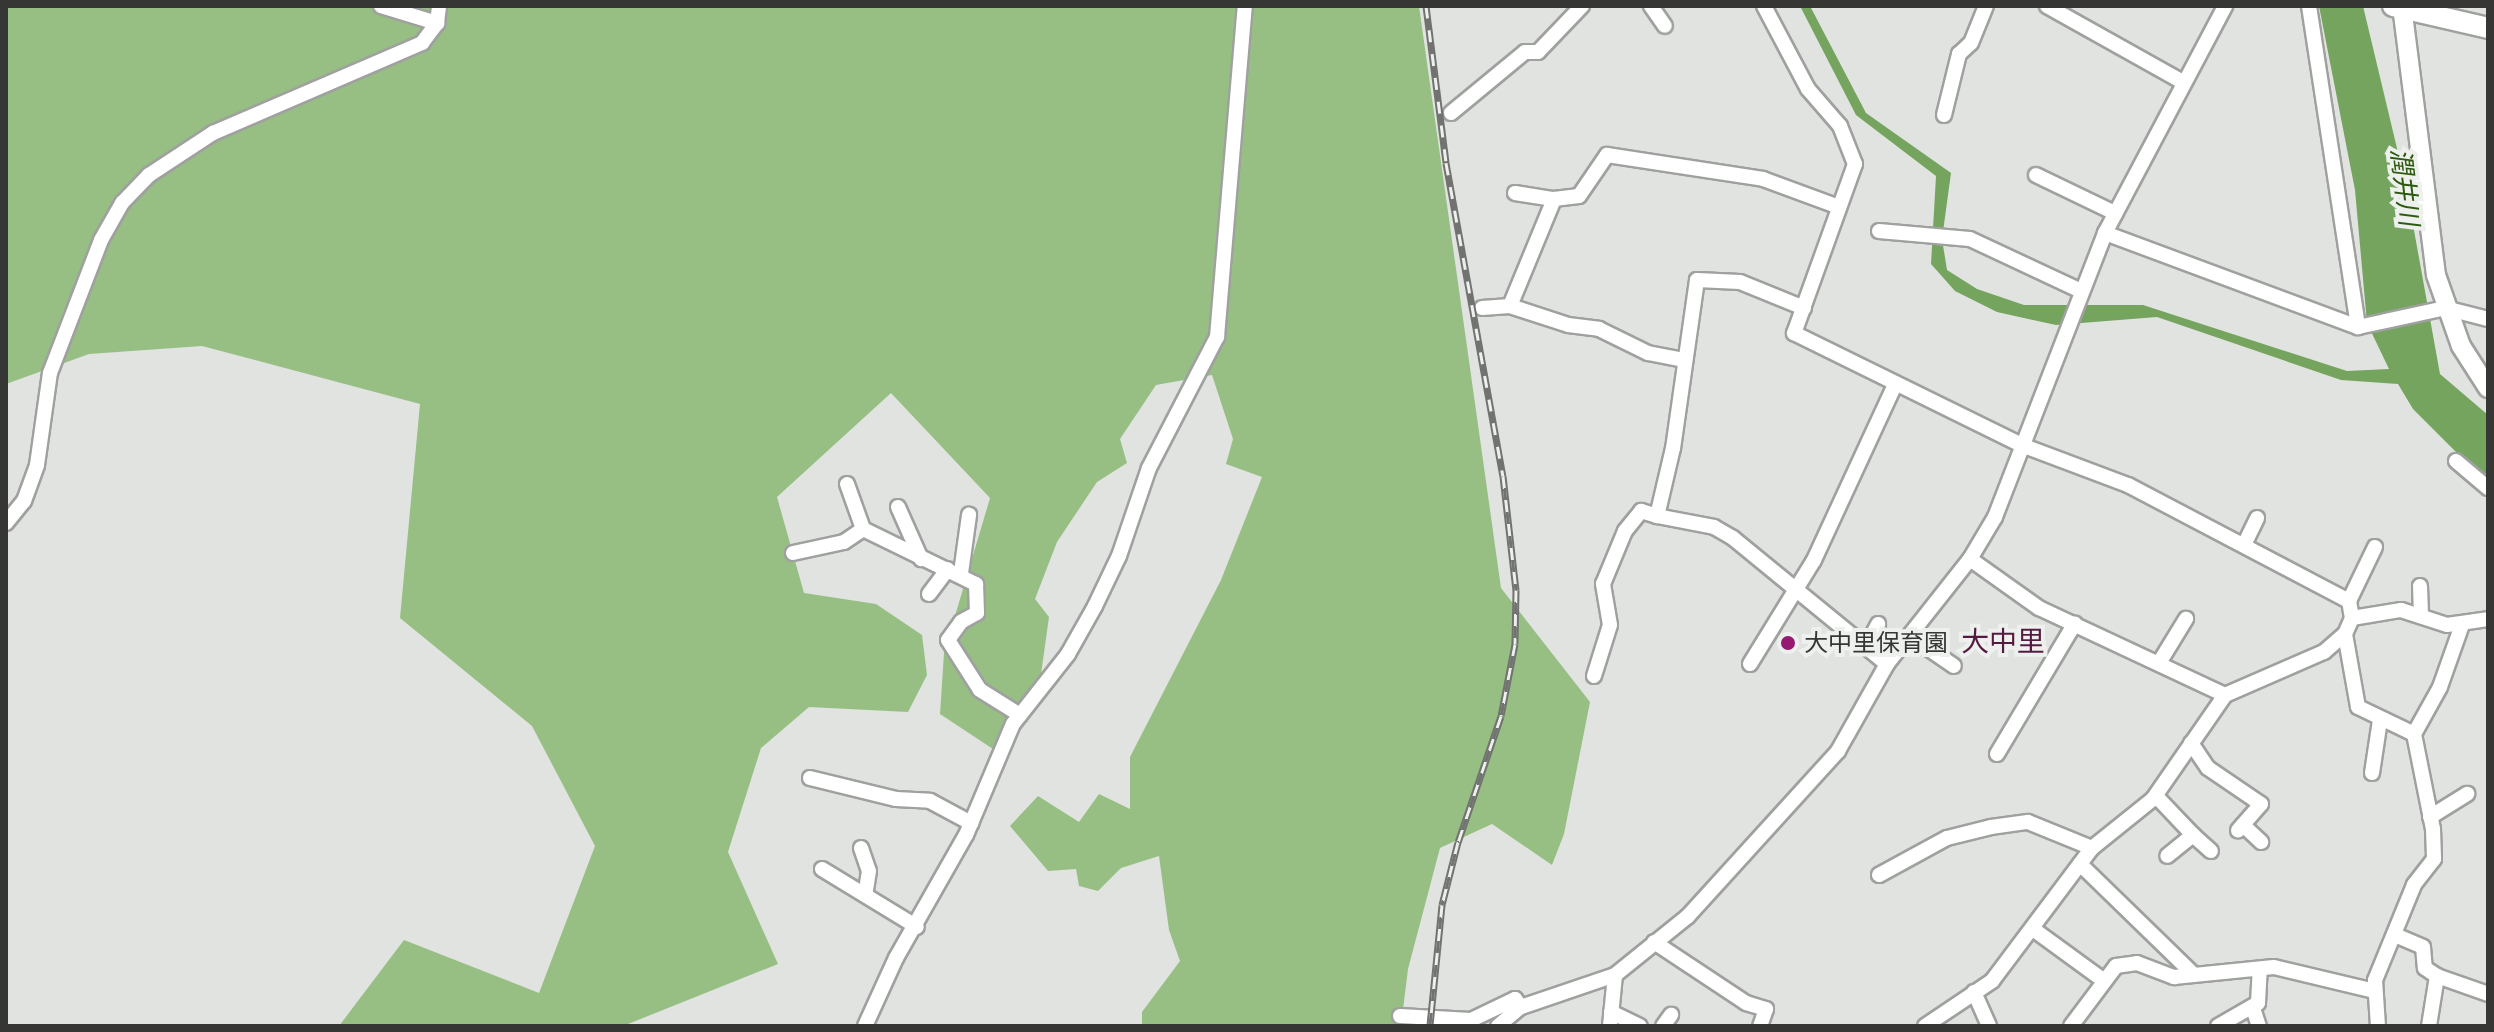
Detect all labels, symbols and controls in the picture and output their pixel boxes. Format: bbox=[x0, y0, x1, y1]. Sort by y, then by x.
water label: 潤井川 bbox=[2385, 146, 2425, 228]
district label: 大中里 bbox=[1961, 624, 2045, 658]
place label: 大中里保育園 bbox=[1804, 629, 1948, 657]
marker: 大中里保育園 bbox=[1779, 634, 1797, 652]

